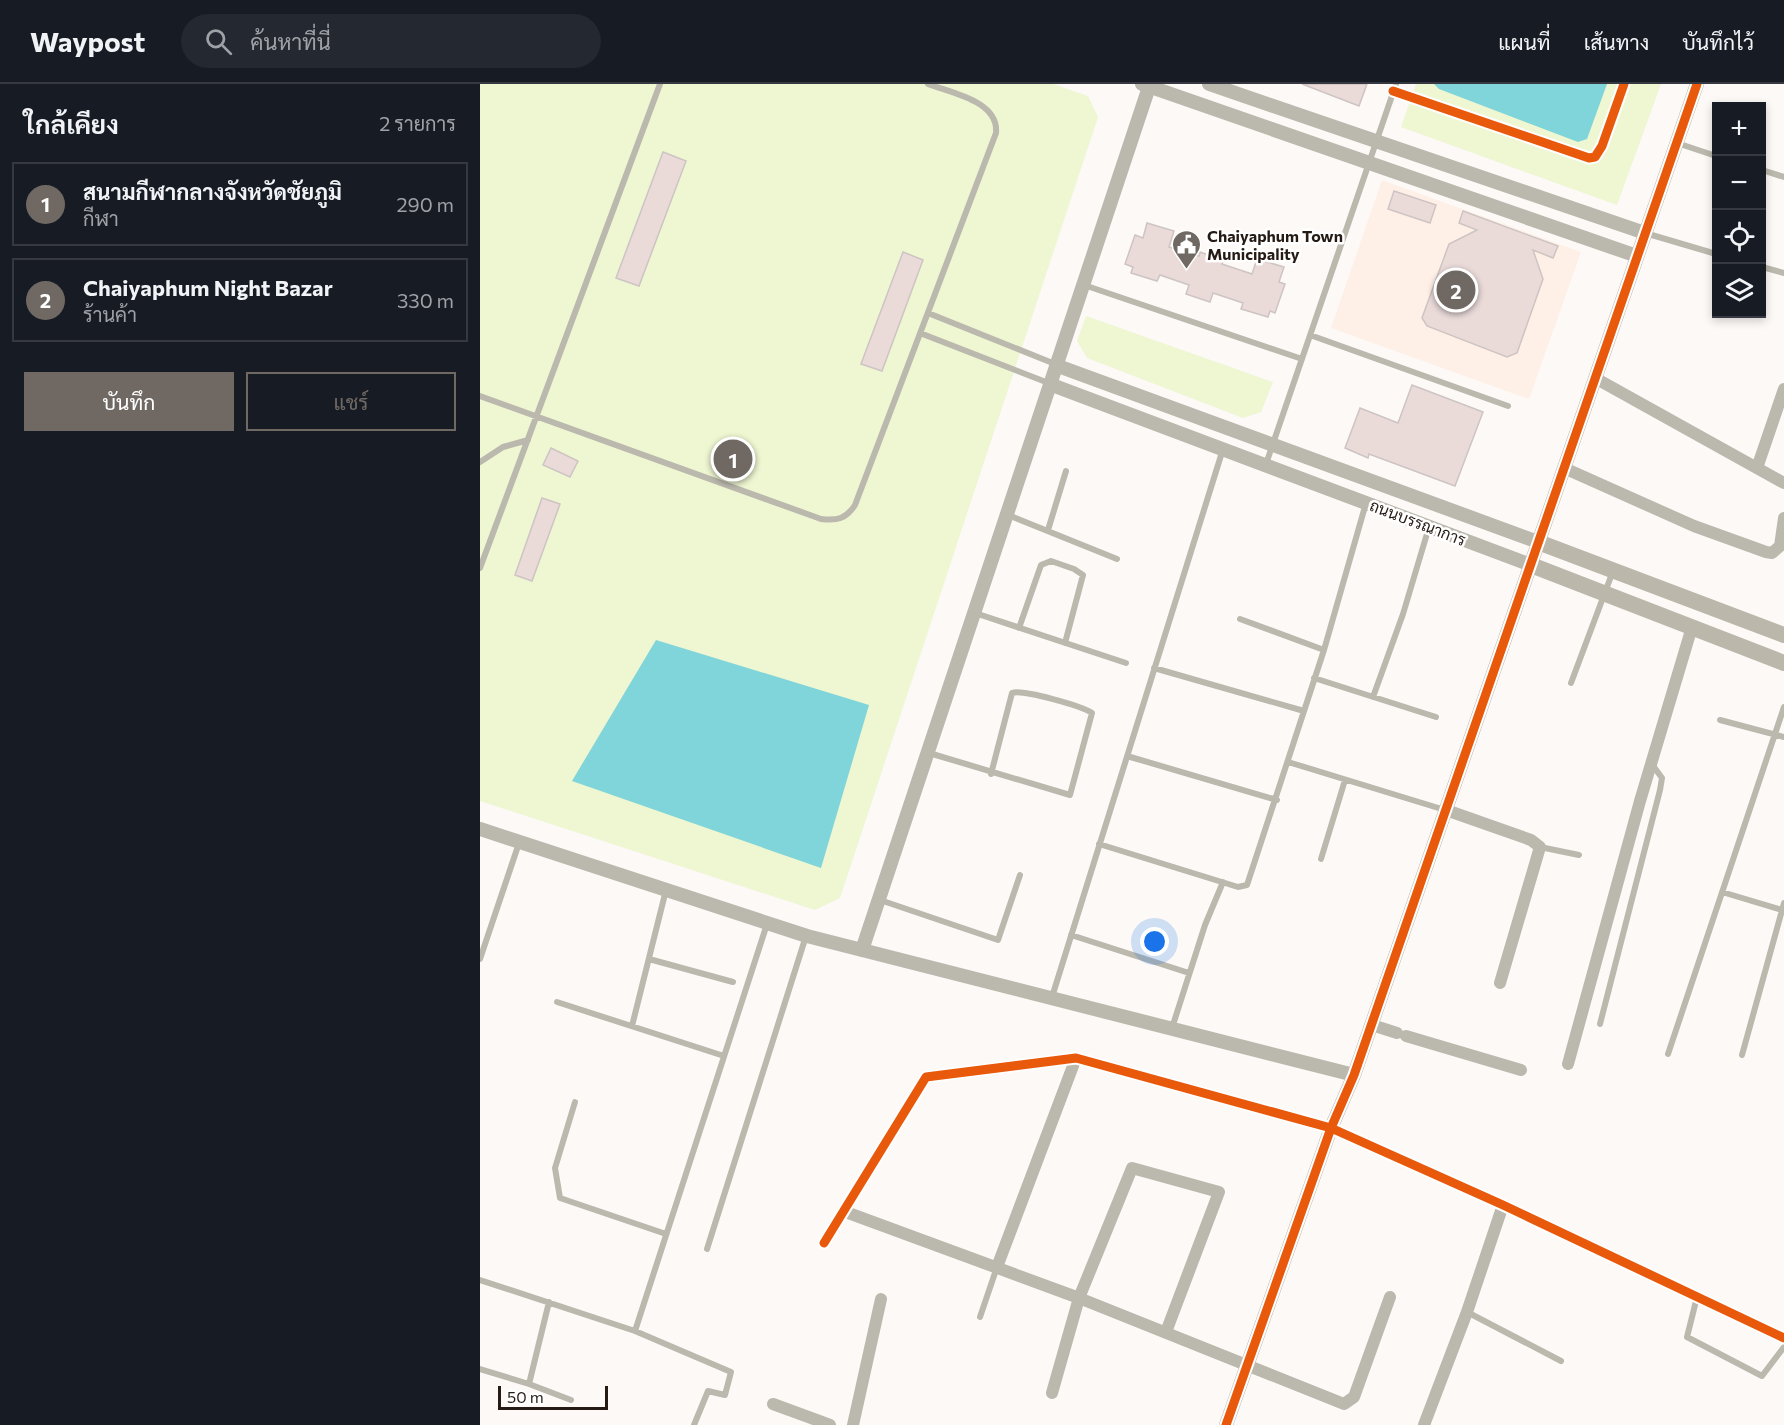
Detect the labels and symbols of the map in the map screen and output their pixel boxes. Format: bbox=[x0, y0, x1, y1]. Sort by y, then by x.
place label: Chaiyaphum Town Municipality bbox=[1207, 226, 1343, 263]
public building icon: Chaiyaphum Town Municipality bbox=[1170, 228, 1202, 270]
pin: 2 bbox=[1436, 268, 1476, 312]
pin: 1 bbox=[714, 436, 752, 482]
street label: ถนนบรรณาการ bbox=[1367, 495, 1469, 549]
your location bbox=[1140, 927, 1169, 956]
scale bar bbox=[498, 1383, 608, 1410]

